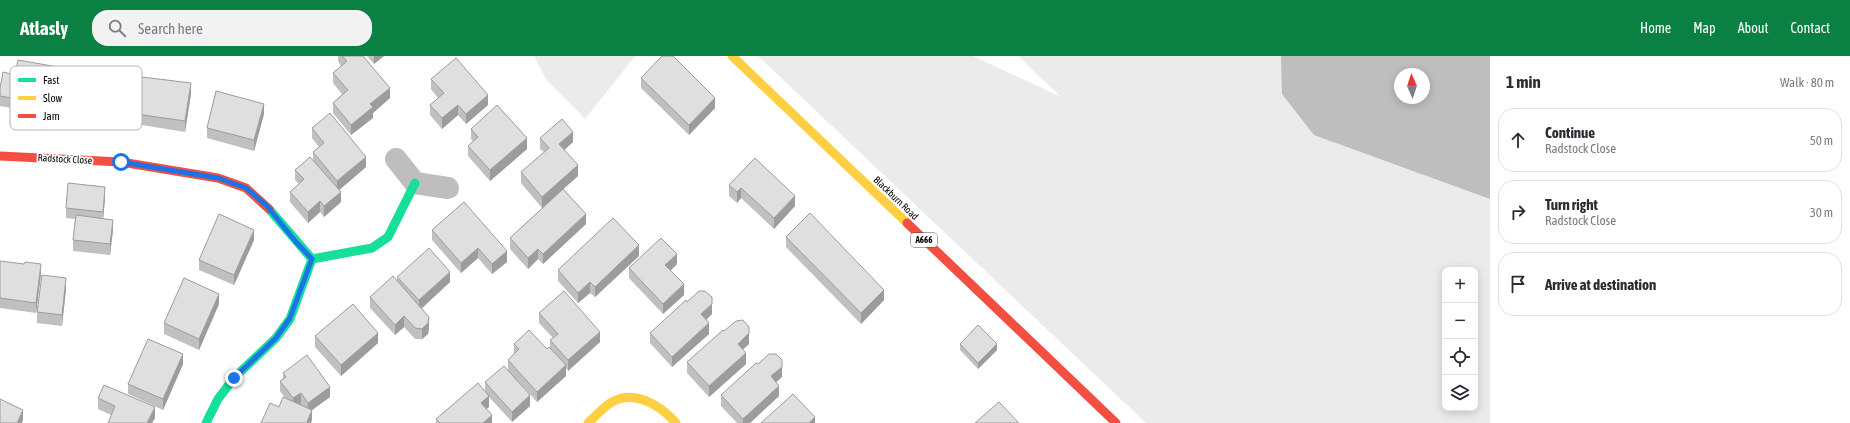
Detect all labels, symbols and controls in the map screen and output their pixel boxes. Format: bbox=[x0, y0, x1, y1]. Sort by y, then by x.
search box bbox=[92, 10, 372, 46]
text: Atlasly bbox=[20, 17, 68, 39]
icon: search bbox=[106, 17, 128, 39]
text: Search here bbox=[138, 20, 203, 37]
text: Home bbox=[1640, 20, 1671, 36]
text: Map bbox=[1693, 20, 1716, 36]
text: About bbox=[1738, 20, 1769, 36]
text: Contact bbox=[1791, 20, 1830, 36]
legend bbox=[10, 66, 142, 130]
north arrow bbox=[1394, 68, 1430, 104]
text: 1 min bbox=[1506, 72, 1541, 92]
text: Fast bbox=[43, 74, 59, 86]
text: Walk · 80 m bbox=[1780, 75, 1834, 90]
text: Slow bbox=[43, 92, 62, 104]
text: Jam bbox=[43, 110, 60, 122]
text: Continue bbox=[1545, 124, 1595, 141]
icon: ahead bbox=[1507, 129, 1529, 151]
text: 50 m bbox=[1810, 133, 1833, 148]
text: Radstock Close bbox=[1545, 141, 1616, 156]
street label: Radstock Close bbox=[37, 152, 93, 166]
route start bbox=[112, 153, 130, 171]
street label: Blackburn Road bbox=[871, 174, 921, 222]
text: Turn right bbox=[1545, 196, 1598, 213]
icon: right bbox=[1507, 201, 1529, 223]
text: 30 m bbox=[1810, 205, 1833, 220]
text: Radstock Close bbox=[1545, 213, 1616, 228]
road number: A666 bbox=[911, 233, 937, 247]
map controls bbox=[1442, 267, 1478, 411]
button: + bbox=[1442, 267, 1478, 303]
icon: arrive bbox=[1507, 273, 1529, 295]
text: Arrive at destination bbox=[1545, 276, 1656, 293]
button: − bbox=[1442, 303, 1478, 339]
button: locate bbox=[1442, 339, 1478, 375]
route end bbox=[225, 369, 243, 387]
button: layers bbox=[1442, 375, 1478, 411]

